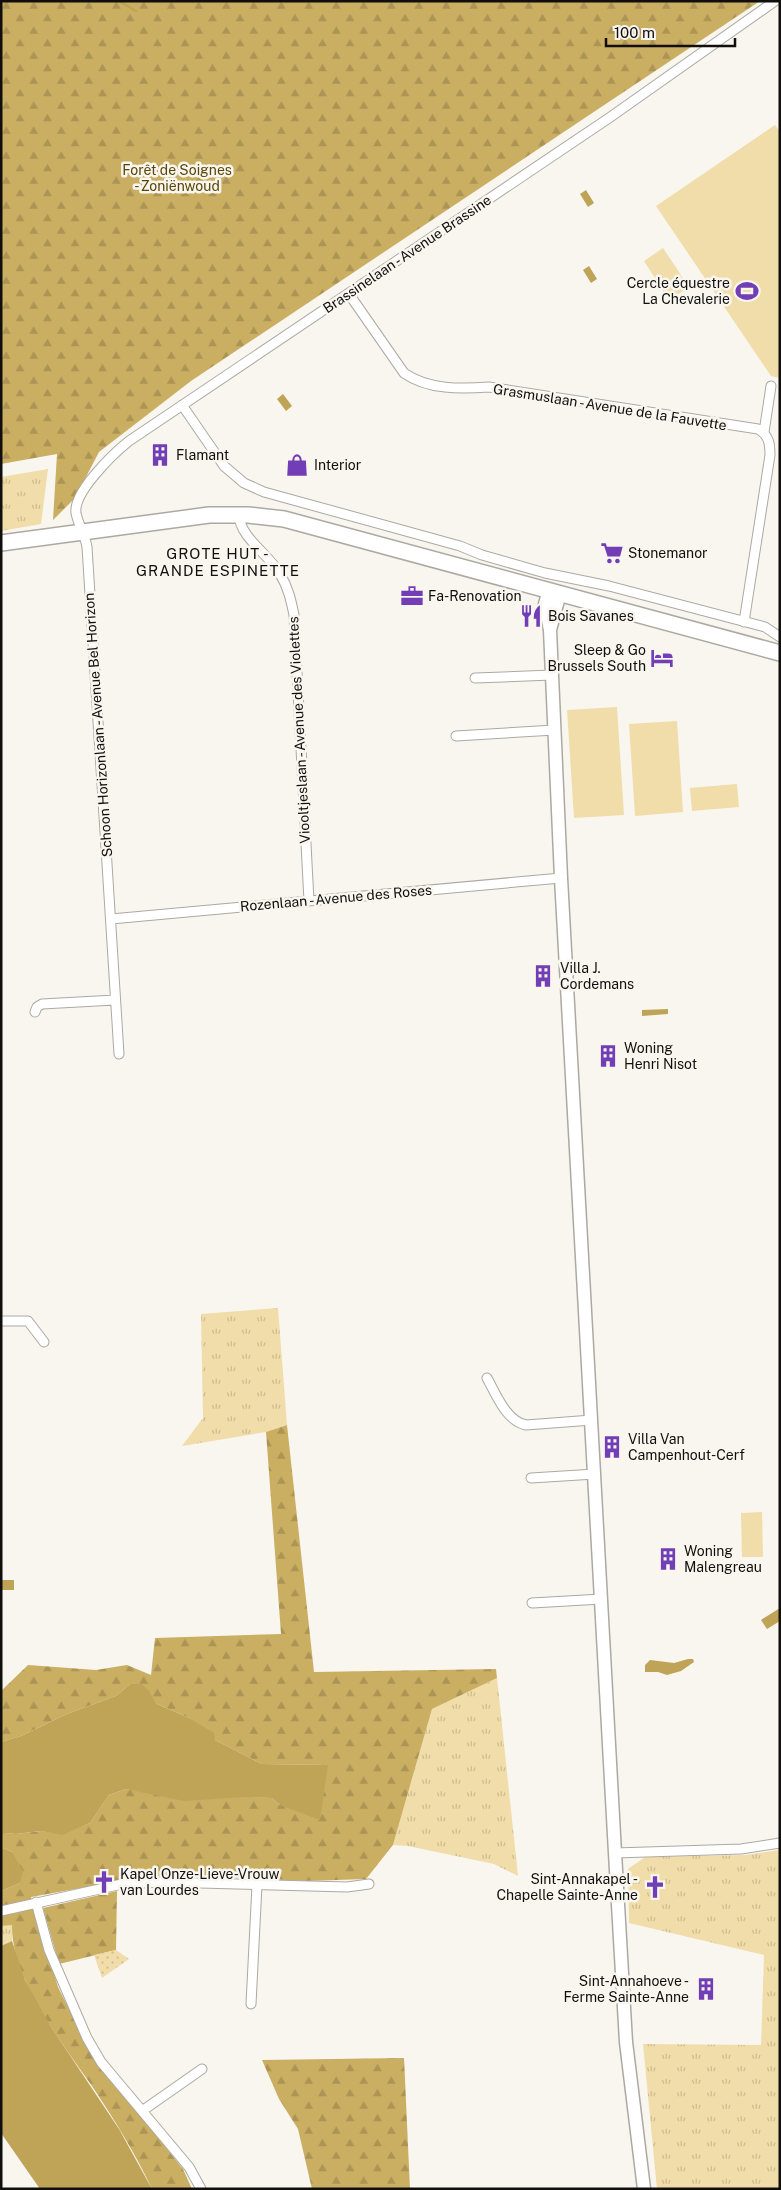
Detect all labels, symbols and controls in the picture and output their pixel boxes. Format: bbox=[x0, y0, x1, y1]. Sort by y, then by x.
scale bar bbox=[606, 15, 735, 47]
text: 100 m bbox=[614, 24, 655, 41]
park label: Forêt de Soignes - Zoniënwoud bbox=[122, 162, 232, 194]
street label: Brassinelaan - Avenue Brassine bbox=[320, 192, 494, 316]
place label: Cercle équestre La Chevalerie bbox=[627, 275, 730, 307]
sports icon: Cercle équestre La Chevalerie bbox=[734, 278, 760, 304]
street label: Grasmuslaan - Avenue de la Fauvette bbox=[492, 381, 728, 433]
building icon: Flamant bbox=[147, 442, 173, 468]
place label: Flamant bbox=[176, 447, 229, 463]
shop icon: Interior bbox=[284, 452, 310, 478]
place label: Interior bbox=[314, 457, 361, 473]
supermarket icon: Stonemanor bbox=[599, 540, 625, 566]
district label: GROTE HUT - GRANDE ESPINETTE bbox=[136, 545, 300, 579]
place label: Stonemanor bbox=[628, 545, 708, 561]
office icon: Fa-Renovation bbox=[399, 583, 425, 609]
place label: Fa-Renovation bbox=[428, 588, 521, 604]
street label: Schoon Horizonlaan - Avenue Bel Horizon bbox=[81, 592, 115, 858]
restaurant icon: Bois Savanes bbox=[518, 603, 544, 629]
place label: Bois Savanes bbox=[548, 608, 634, 624]
street label: Viooltjeslaan - Avenue des Violettes bbox=[285, 616, 313, 844]
place label: Sleep & Go Brussels South bbox=[548, 642, 646, 674]
hotel icon: Sleep & Go Brussels South bbox=[649, 645, 675, 671]
street label: Rozenlaan - Avenue des Roses bbox=[239, 882, 433, 914]
place label: Villa J. Cordemans bbox=[560, 960, 634, 992]
building icon: Villa J. Cordemans bbox=[530, 963, 556, 989]
place label: Woning Henri Nisot bbox=[624, 1040, 697, 1072]
building icon: Woning Henri Nisot bbox=[595, 1043, 621, 1069]
place label: Villa Van Campenhout-Cerf bbox=[628, 1431, 745, 1463]
building icon: Villa Van Campenhout-Cerf bbox=[599, 1434, 625, 1460]
place label: Woning Malengreau bbox=[684, 1543, 762, 1575]
building icon: Woning Malengreau bbox=[655, 1546, 681, 1572]
place label: Kapel Onze-Lieve-Vrouw van Lourdes bbox=[120, 1866, 280, 1898]
church icon: Kapel Onze-Lieve-Vrouw van Lourdes bbox=[91, 1869, 117, 1895]
place label: Sint-Annakapel - Chapelle Sainte-Anne bbox=[496, 1871, 638, 1903]
church icon: Sint-Annakapel - Chapelle Sainte-Anne bbox=[642, 1874, 668, 1900]
place label: Sint-Annahoeve - Ferme Sainte-Anne bbox=[563, 1973, 689, 2005]
building icon: Sint-Annahoeve - Ferme Sainte-Anne bbox=[693, 1976, 719, 2002]

